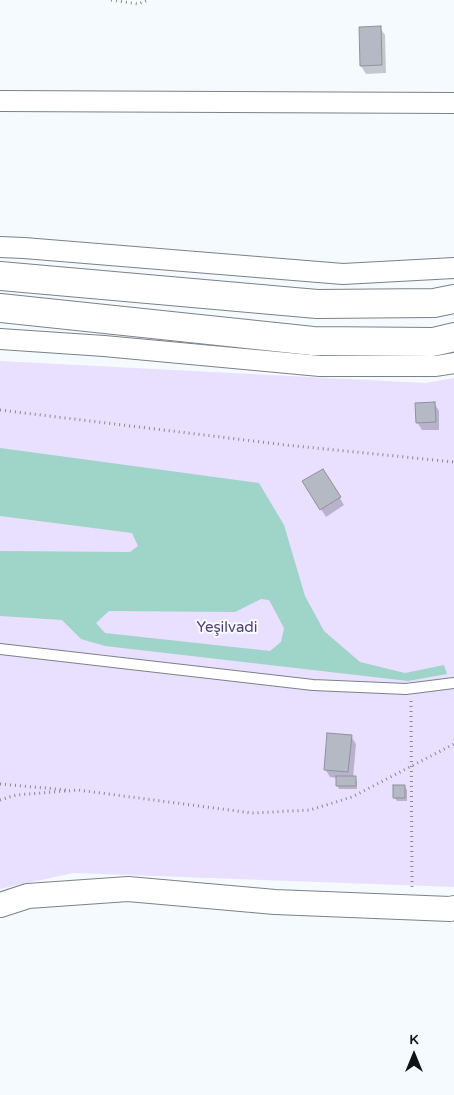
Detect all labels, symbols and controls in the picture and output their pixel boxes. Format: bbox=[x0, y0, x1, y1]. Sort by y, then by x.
park label: Yeşilvadi bbox=[196, 619, 258, 637]
north arrow bbox=[389, 1030, 439, 1080]
text: K bbox=[409, 1031, 419, 1048]

